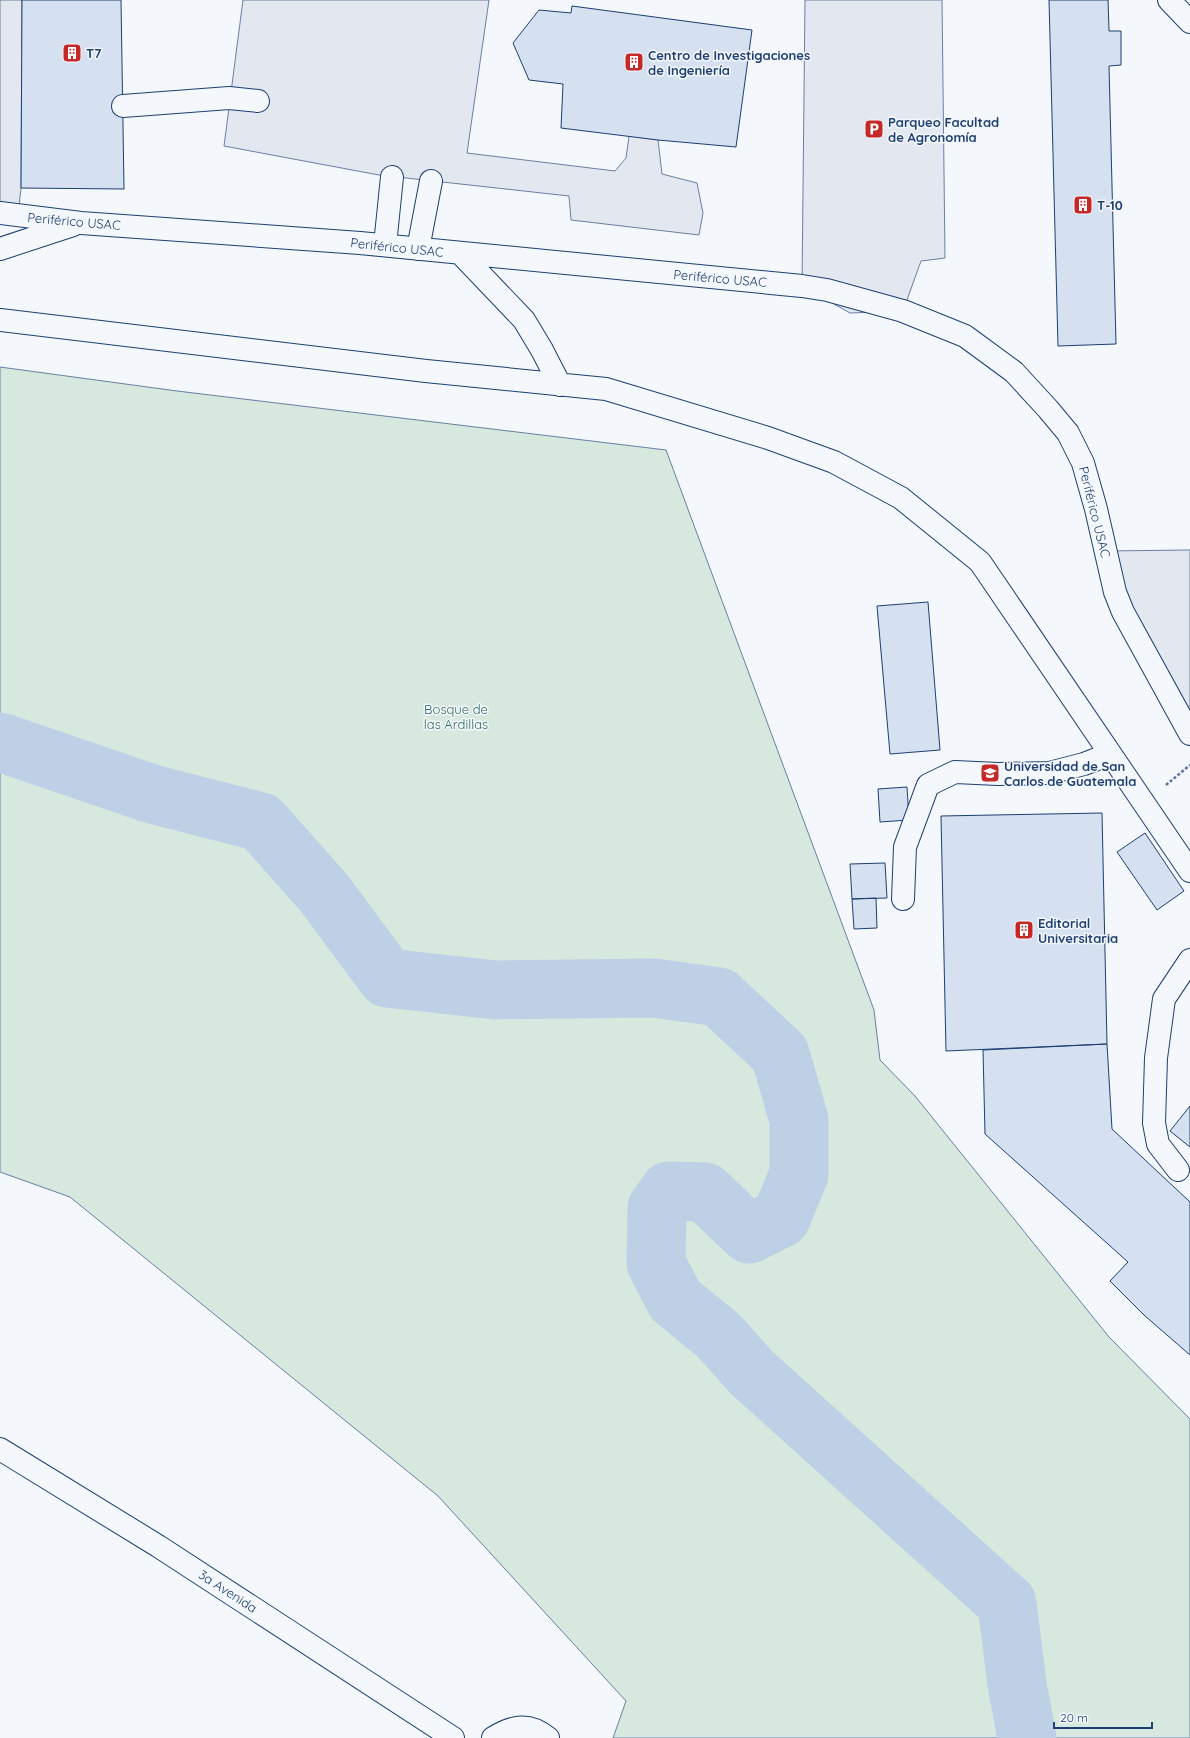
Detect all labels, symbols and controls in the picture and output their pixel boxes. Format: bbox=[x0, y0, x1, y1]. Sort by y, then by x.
building icon: T7 bbox=[61, 42, 83, 64]
place label: T7 bbox=[86, 45, 101, 61]
place label: Centro de Investigaciones de Ingeniería bbox=[648, 47, 810, 78]
building icon: Centro de Investigaciones de Ingeniería bbox=[623, 51, 645, 73]
place label: Parqueo Facultad de Agronomía bbox=[888, 114, 999, 145]
parking icon: Parqueo Facultad de Agronomía bbox=[863, 118, 885, 140]
building icon: T-10 bbox=[1072, 194, 1094, 216]
place label: T-10 bbox=[1097, 197, 1123, 213]
street label: Periférico USAC bbox=[27, 209, 122, 233]
street label: Periférico USAC bbox=[350, 234, 445, 260]
street label: Periférico USAC bbox=[673, 266, 768, 290]
street label: Periférico USAC bbox=[1076, 465, 1114, 560]
park label: Bosque de las Ardillas bbox=[424, 701, 488, 732]
place label: Universidad de San Carlos de Guatemala bbox=[1004, 758, 1136, 789]
school or university icon: Universidad de San Carlos de Guatemala bbox=[979, 762, 1001, 784]
place label: Editorial Universitaria bbox=[1038, 915, 1118, 946]
building icon: Editorial Universitaria bbox=[1013, 919, 1035, 941]
street label: 3a Avenida bbox=[196, 1566, 260, 1616]
scale bar bbox=[1054, 1704, 1152, 1730]
text: 20 m bbox=[1060, 1710, 1088, 1725]

